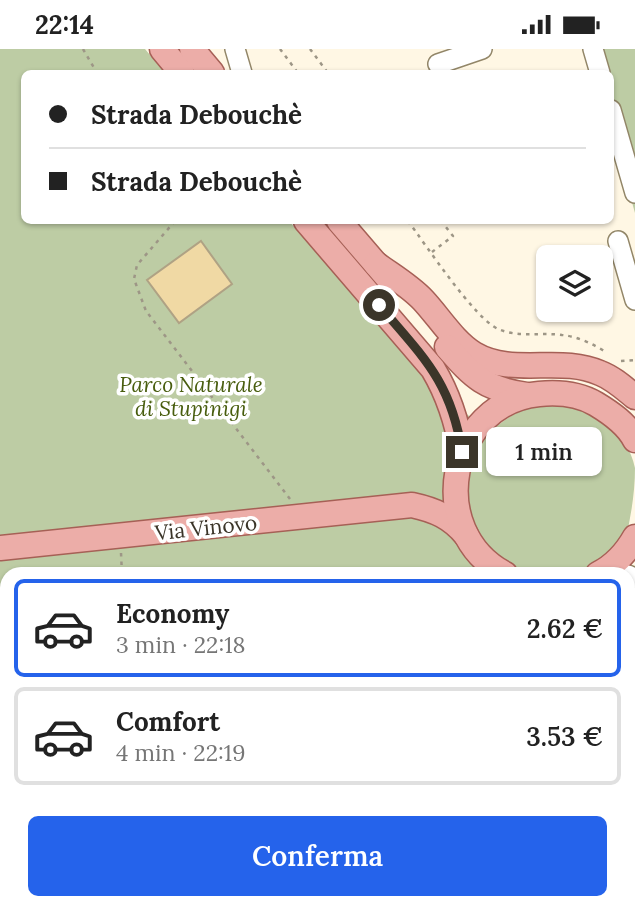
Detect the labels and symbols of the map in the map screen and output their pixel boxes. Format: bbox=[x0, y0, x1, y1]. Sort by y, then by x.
route start bbox=[363, 289, 395, 321]
park label: Parco Naturale di Stupinigi bbox=[119, 371, 263, 422]
callout: 1 min bbox=[486, 427, 602, 477]
route end bbox=[446, 436, 478, 468]
street label: Via Vinovo bbox=[152, 509, 258, 546]

